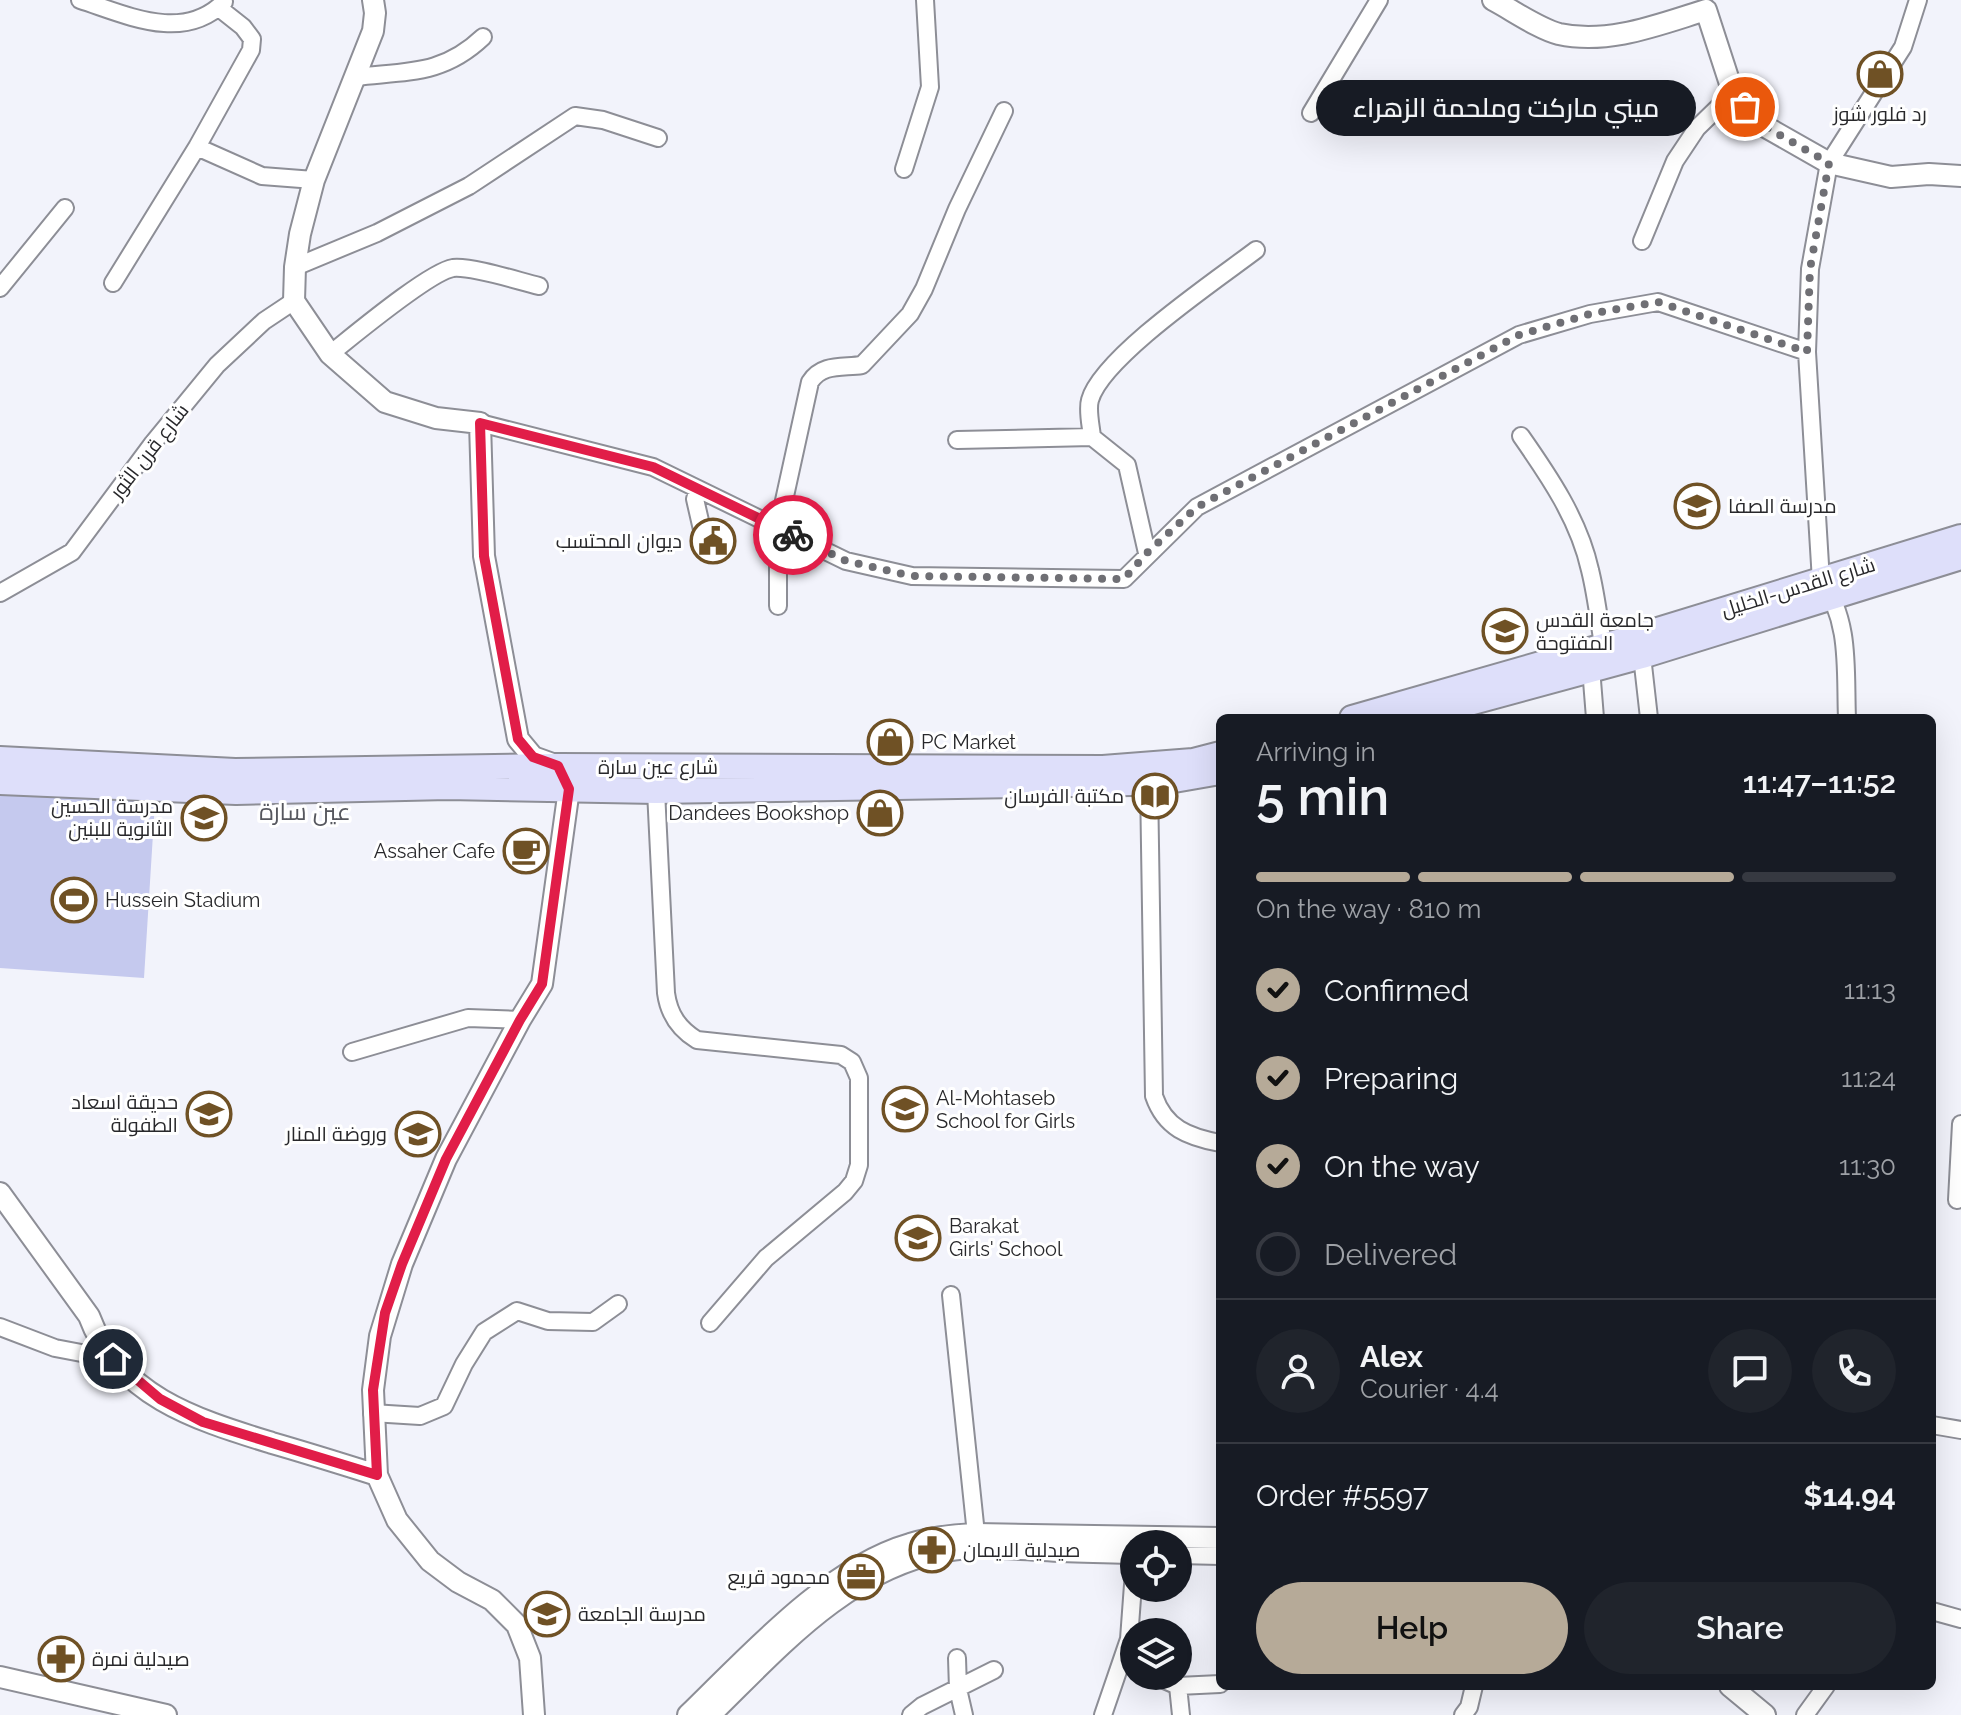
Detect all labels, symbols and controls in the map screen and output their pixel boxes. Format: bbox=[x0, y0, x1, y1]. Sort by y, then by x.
shop icon: رد فلور شوز bbox=[1856, 50, 1904, 98]
pin bbox=[1711, 73, 1779, 141]
callout: ميني ماركت وملحمة الزهراء bbox=[1317, 79, 1697, 135]
icon: bag bbox=[1723, 85, 1767, 129]
text: ميني ماركت وملحمة الزهراء bbox=[1353, 93, 1659, 123]
place label: رد فلور شوز bbox=[1832, 102, 1927, 126]
street label: شارع قرن الثور bbox=[104, 399, 195, 505]
school or university icon: مدرسة الصفا bbox=[1673, 482, 1721, 530]
place label: مدرسة الصفا bbox=[1728, 494, 1837, 518]
courier bbox=[753, 495, 833, 575]
icon: bike bbox=[771, 513, 815, 557]
public building icon: ديوان المحتسب bbox=[689, 517, 737, 565]
place label: ديوان المحتسب bbox=[556, 529, 682, 554]
street label: شارع القدس-الخليل bbox=[1718, 552, 1879, 624]
school or university icon: جامعة القدس المفتوحة bbox=[1481, 607, 1529, 655]
place label: جامعة القدس المفتوحة bbox=[1536, 608, 1654, 655]
shop icon: PC Market bbox=[866, 718, 914, 766]
place label: PC Market bbox=[921, 730, 1016, 754]
text: Arriving in bbox=[1256, 737, 1376, 767]
street label: شارع عين سارة bbox=[598, 755, 718, 781]
text: 11:47–11:52 bbox=[1743, 765, 1896, 800]
text: 5 min bbox=[1256, 766, 1389, 827]
library icon: مكتبة الفرسان bbox=[1131, 772, 1179, 820]
place label: مكتبة الفرسان bbox=[1004, 784, 1124, 809]
shop icon: Dandees Bookshop bbox=[856, 789, 904, 837]
place label: مدرسة الحسين الثانوية للبنين bbox=[51, 794, 173, 842]
school or university icon: مدرسة الحسين الثانوية للبنين bbox=[180, 794, 228, 842]
district label: عين سارة bbox=[259, 797, 351, 826]
place label: Dandees Bookshop bbox=[668, 801, 849, 825]
cafe icon: Assaher Cafe bbox=[502, 827, 550, 875]
place label: Assaher Cafe bbox=[374, 839, 495, 863]
sports icon: Hussein Stadium bbox=[50, 876, 98, 924]
place label: Hussein Stadium bbox=[105, 888, 260, 912]
text: On the way · 810 m bbox=[1256, 894, 1481, 924]
icon: check bbox=[1256, 968, 1300, 1012]
text: Confirmed bbox=[1324, 973, 1469, 1008]
text: 11:13 bbox=[1844, 975, 1896, 1005]
icon: check bbox=[1256, 1056, 1300, 1100]
text: Preparing bbox=[1324, 1061, 1458, 1096]
text: 11:24 bbox=[1841, 1063, 1896, 1093]
school or university icon: Al-Mohtaseb School for Girls bbox=[881, 1085, 929, 1133]
place label: Al-Mohtaseb School for Girls bbox=[936, 1086, 1075, 1133]
place label: حديقة اسعاد الطفولة bbox=[71, 1090, 178, 1137]
school or university icon: حديقة اسعاد الطفولة bbox=[185, 1090, 233, 1138]
school or university icon: وروضة المنار bbox=[394, 1110, 442, 1158]
place label: وروضة المنار bbox=[284, 1122, 387, 1146]
icon: check bbox=[1256, 1144, 1300, 1188]
text: On the way bbox=[1324, 1149, 1480, 1184]
text: 11:30 bbox=[1839, 1151, 1896, 1181]
school or university icon: Barakat Girls' School bbox=[894, 1214, 942, 1262]
place label: Barakat Girls' School bbox=[949, 1214, 1063, 1261]
text: Delivered bbox=[1324, 1237, 1457, 1272]
pin bbox=[79, 1325, 147, 1393]
button: person bbox=[1256, 1329, 1340, 1413]
button: chat bbox=[1708, 1329, 1792, 1413]
button: phone bbox=[1812, 1329, 1896, 1413]
icon: home bbox=[91, 1337, 135, 1381]
text: Alex bbox=[1360, 1339, 1423, 1374]
text: Courier · 4.4 bbox=[1360, 1374, 1499, 1404]
text: Order #5597 bbox=[1256, 1478, 1429, 1513]
text: $14.94 bbox=[1803, 1478, 1896, 1513]
pharmacy icon: صيدلية الايمان bbox=[908, 1526, 956, 1574]
map controls bbox=[1120, 1530, 1192, 1690]
button: locate bbox=[1120, 1530, 1192, 1602]
place label: صيدلية الايمان bbox=[963, 1538, 1080, 1563]
office icon: محمود قريع bbox=[837, 1553, 885, 1601]
place label: محمود قريع bbox=[728, 1565, 830, 1591]
button: Help bbox=[1256, 1582, 1568, 1674]
button: Share bbox=[1584, 1582, 1896, 1674]
school or university icon: مدرسة الجامعة bbox=[523, 1590, 571, 1638]
place label: مدرسة الجامعة bbox=[578, 1602, 706, 1626]
button: layers bbox=[1120, 1618, 1192, 1690]
pharmacy icon: صيدلية نمرة bbox=[37, 1635, 85, 1683]
place label: صيدلية نمرة bbox=[92, 1647, 190, 1671]

